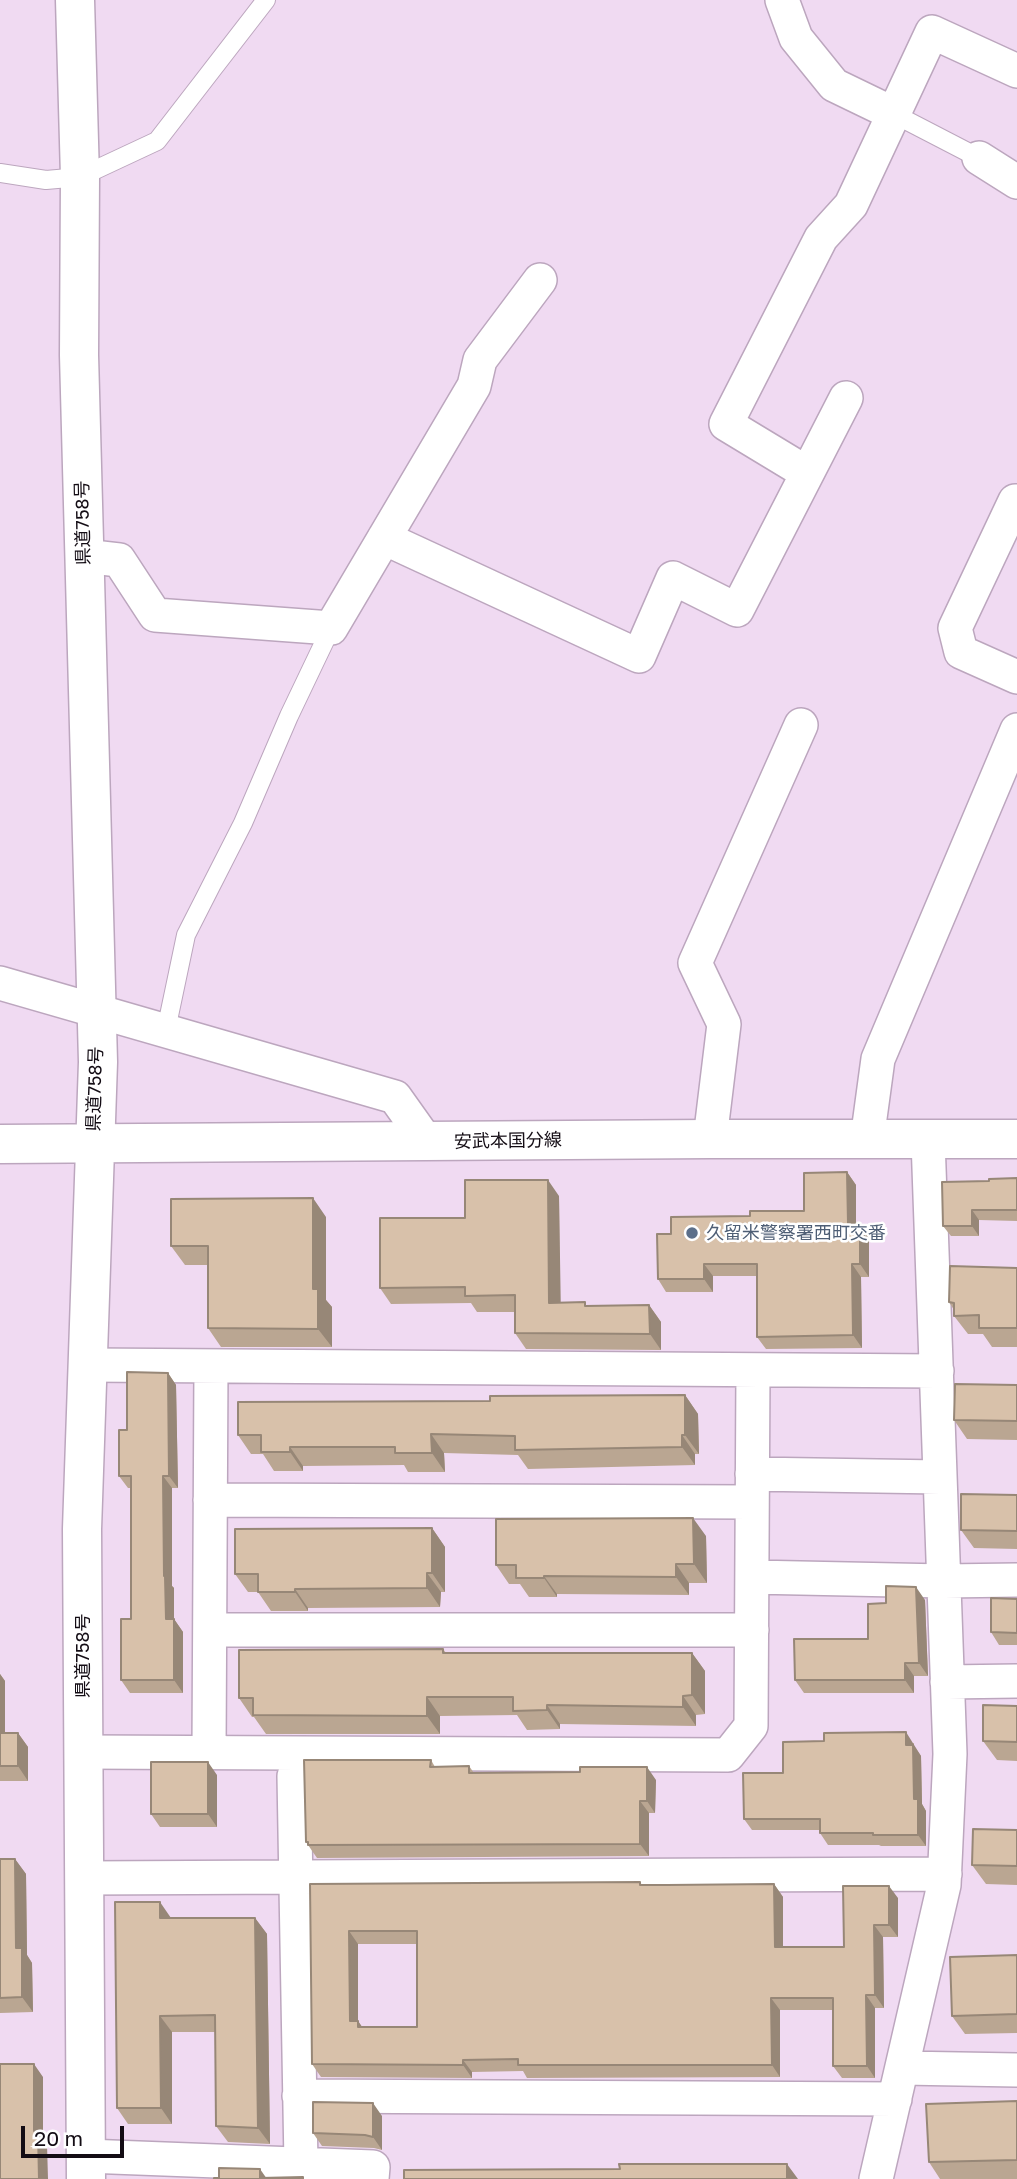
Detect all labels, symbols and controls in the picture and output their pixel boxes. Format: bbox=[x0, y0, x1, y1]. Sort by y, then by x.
street label: 県道758号 bbox=[71, 480, 95, 566]
street label: 県道758号 bbox=[83, 1046, 107, 1132]
street label: 安武本国分線 bbox=[454, 1129, 562, 1153]
place label: 久留米警察署西町交番 bbox=[706, 1222, 886, 1244]
marker: 久留米警察署西町交番 bbox=[684, 1225, 700, 1241]
street label: 県道758号 bbox=[72, 1614, 94, 1698]
scale bar bbox=[24, 2112, 128, 2156]
text: 20 m bbox=[34, 2125, 83, 2151]

